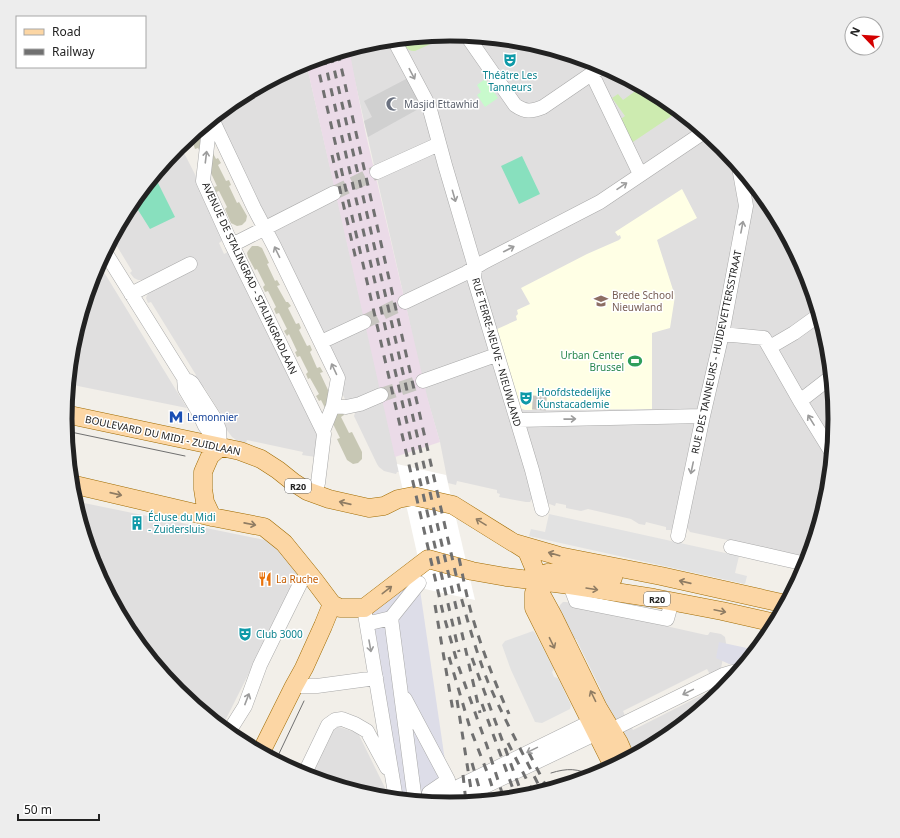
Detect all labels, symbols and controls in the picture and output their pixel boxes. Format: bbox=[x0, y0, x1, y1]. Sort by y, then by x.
legend bbox=[16, 16, 146, 68]
north arrow bbox=[844, 16, 884, 56]
text: Road bbox=[52, 23, 81, 40]
text: N bbox=[846, 24, 863, 39]
text: Railway bbox=[52, 43, 96, 60]
theatre icon: Théâtre Les Tanneurs bbox=[502, 52, 518, 68]
one-way arrow bbox=[409, 68, 417, 80]
place label: Théâtre Les Tanneurs bbox=[483, 68, 537, 94]
mosque icon: Masjid Ettawhid bbox=[385, 96, 401, 112]
place label: Masjid Ettawhid bbox=[404, 97, 479, 111]
one-way arrow bbox=[202, 151, 209, 164]
street label: AVENUE DE STALINGRAD - STALINGRADLAAN bbox=[199, 180, 301, 376]
one-way arrow bbox=[617, 182, 628, 190]
one-way arrow bbox=[451, 190, 458, 203]
one-way arrow bbox=[738, 221, 746, 234]
one-way arrow bbox=[503, 245, 515, 252]
one-way arrow bbox=[273, 246, 280, 258]
street label: RUE DES TANNEURS - HUIDEVETTERSSTRAAT bbox=[688, 248, 745, 455]
street label: RUE TERRE-NEUVE - NIEUWLAND bbox=[469, 276, 525, 428]
place label: Brede School Nieuwland bbox=[612, 288, 674, 314]
school or university icon: Brede School Nieuwland bbox=[593, 293, 609, 309]
place label: Urban Center Brussel bbox=[561, 348, 624, 374]
sports icon: Urban Center Brussel bbox=[627, 353, 643, 369]
one-way arrow bbox=[330, 363, 337, 375]
place label: Hoofdstedelijke Kunstacademie bbox=[537, 385, 611, 411]
theatre icon: Hoofdstedelijke Kunstacademie bbox=[518, 390, 534, 406]
metro station icon: Lemonnier bbox=[168, 409, 184, 425]
place label: Lemonnier bbox=[187, 410, 238, 424]
street label: BOULEVARD DU MIDI - ZUIDLAAN bbox=[84, 412, 242, 458]
one-way arrow bbox=[807, 414, 815, 426]
one-way arrow bbox=[563, 415, 576, 423]
one-way arrow bbox=[688, 461, 696, 474]
road number: R20 bbox=[285, 479, 311, 493]
one-way arrow bbox=[109, 491, 122, 498]
one-way arrow bbox=[339, 498, 352, 506]
place label: Écluse du Midi - Zuidersluis bbox=[148, 510, 215, 536]
building icon: Écluse du Midi - Zuidersluis bbox=[129, 515, 145, 531]
one-way arrow bbox=[476, 518, 487, 526]
one-way arrow bbox=[243, 521, 256, 529]
one-way arrow bbox=[548, 550, 561, 557]
restaurant icon: La Ruche bbox=[257, 571, 273, 587]
place label: La Ruche bbox=[276, 572, 319, 586]
one-way arrow bbox=[678, 577, 691, 585]
one-way arrow bbox=[585, 585, 598, 593]
one-way arrow bbox=[381, 586, 392, 594]
road number: R20 bbox=[644, 592, 670, 606]
one-way arrow bbox=[714, 608, 727, 616]
theatre icon: Club 3000 bbox=[237, 626, 253, 642]
place label: Club 3000 bbox=[256, 627, 303, 641]
one-way arrow bbox=[549, 636, 556, 648]
one-way arrow bbox=[367, 639, 375, 652]
one-way arrow bbox=[682, 689, 694, 696]
one-way arrow bbox=[589, 690, 596, 702]
one-way arrow bbox=[244, 693, 252, 705]
one-way arrow bbox=[526, 747, 538, 754]
scale bar bbox=[18, 796, 99, 822]
text: 50 m bbox=[24, 801, 52, 818]

